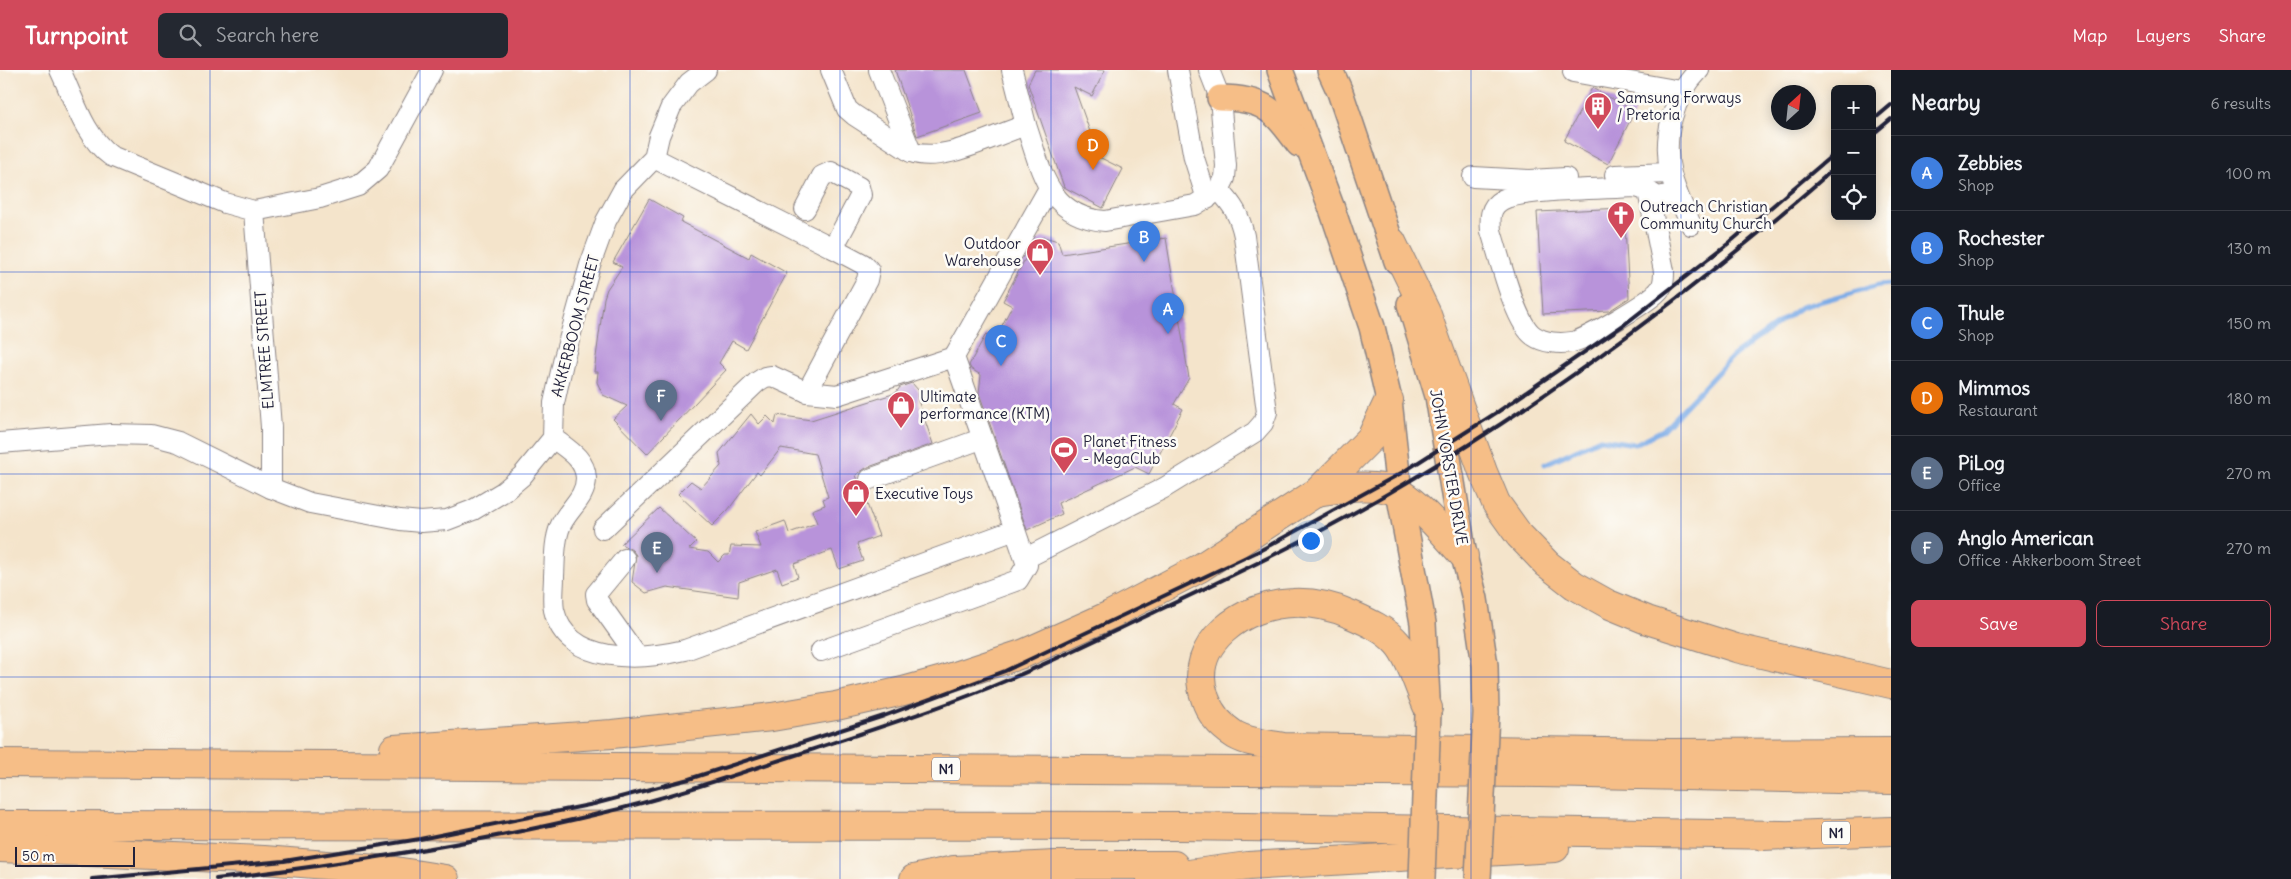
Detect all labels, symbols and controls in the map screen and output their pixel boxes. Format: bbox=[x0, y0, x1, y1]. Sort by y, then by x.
search box bbox=[158, 13, 508, 58]
text: Turnpoint bbox=[25, 20, 128, 50]
icon: search bbox=[176, 21, 204, 49]
text: Search here bbox=[216, 23, 319, 47]
text: Map bbox=[2072, 24, 2107, 47]
text: Layers bbox=[2135, 24, 2191, 47]
text: Share bbox=[2219, 24, 2266, 47]
north arrow bbox=[1771, 85, 1816, 130]
map controls bbox=[1831, 85, 1876, 220]
button: + bbox=[1831, 85, 1876, 130]
place label: Samsung Forways / Pretoria bbox=[1617, 88, 1741, 124]
text: Nearby bbox=[1911, 89, 1981, 116]
building icon: Samsung Forways / Pretoria bbox=[1583, 91, 1613, 130]
text: 6 results bbox=[2210, 93, 2271, 113]
pin: D bbox=[1077, 129, 1109, 170]
button: − bbox=[1831, 130, 1876, 175]
text: Zebbies bbox=[1958, 151, 2022, 175]
text: A bbox=[1922, 163, 1932, 183]
text: 100 m bbox=[2226, 163, 2271, 183]
button: locate bbox=[1831, 175, 1876, 220]
text: Shop bbox=[1958, 175, 1994, 195]
place label: Outreach Christian Community Church bbox=[1640, 197, 1772, 233]
church icon: Outreach Christian Community Church bbox=[1606, 200, 1636, 239]
pin: B bbox=[1128, 221, 1160, 262]
text: Rochester bbox=[1958, 226, 2044, 250]
place label: Outdoor Warehouse bbox=[945, 234, 1021, 270]
shop icon: Outdoor Warehouse bbox=[1025, 237, 1055, 276]
text: B bbox=[1922, 238, 1932, 258]
text: 130 m bbox=[2227, 238, 2271, 258]
text: Shop bbox=[1958, 250, 1994, 270]
street label: AKKERBOOM STREET bbox=[547, 253, 603, 399]
street label: ELMTREE STREET bbox=[250, 290, 278, 410]
pin: A bbox=[1152, 293, 1184, 334]
text: Thule bbox=[1958, 301, 2004, 325]
text: C bbox=[1922, 313, 1932, 333]
text: 150 m bbox=[2227, 313, 2271, 333]
pin: C bbox=[985, 325, 1017, 366]
text: Shop bbox=[1958, 325, 1994, 345]
text: Mimmos bbox=[1958, 376, 2030, 400]
pin: F bbox=[645, 380, 677, 421]
place label: Ultimate performance (KTM) bbox=[920, 387, 1050, 423]
street label: JOHN VORSTER DRIVE bbox=[1426, 388, 1472, 546]
text: D bbox=[1921, 388, 1933, 408]
text: 180 m bbox=[2227, 388, 2271, 408]
shop icon: Ultimate performance (KTM) bbox=[886, 390, 916, 429]
text: Restaurant bbox=[1958, 400, 2038, 420]
place label: Planet Fitness - MegaClub bbox=[1083, 432, 1177, 468]
sports icon: Planet Fitness - MegaClub bbox=[1049, 435, 1079, 474]
text: PiLog bbox=[1958, 451, 2005, 475]
text: E bbox=[1922, 463, 1932, 483]
text: 270 m bbox=[2226, 463, 2271, 483]
text: Office bbox=[1958, 475, 2001, 495]
shop icon: Executive Toys bbox=[841, 478, 871, 517]
place label: Executive Toys bbox=[875, 484, 973, 503]
text: Anglo American bbox=[1958, 526, 2094, 550]
your location bbox=[1298, 528, 1324, 554]
pin: E bbox=[641, 532, 673, 573]
text: F bbox=[1922, 538, 1932, 558]
text: 270 m bbox=[2226, 538, 2271, 558]
text: Office · Akkerboom Street bbox=[1958, 550, 2141, 570]
button: Save bbox=[1911, 600, 2086, 647]
button: Share bbox=[2096, 600, 2271, 647]
road number: N1 bbox=[932, 758, 960, 781]
road number: N1 bbox=[1822, 821, 1850, 844]
scale bar bbox=[15, 844, 135, 867]
text: 50 m bbox=[22, 847, 55, 865]

